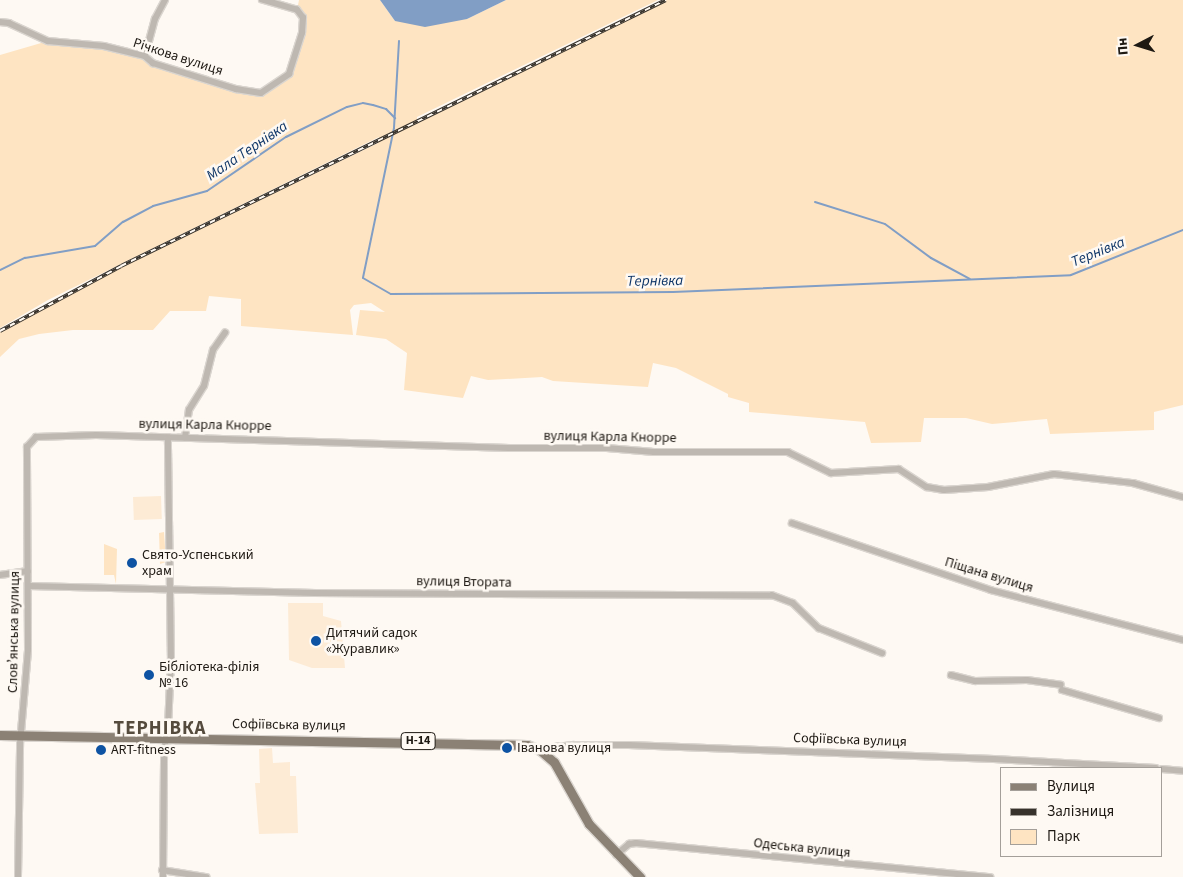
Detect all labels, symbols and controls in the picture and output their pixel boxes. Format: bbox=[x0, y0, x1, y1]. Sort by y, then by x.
north arrow bbox=[1113, 20, 1163, 70]
street label: Річкова вулиця bbox=[131, 35, 225, 79]
text: Пн bbox=[1112, 37, 1134, 56]
water label: Мала Тернівка bbox=[203, 117, 291, 185]
water label: Тернівка bbox=[1068, 233, 1128, 271]
water label: Тернівка bbox=[627, 272, 683, 290]
street label: вулиця Карла Кнорре bbox=[138, 415, 272, 435]
street label: вулиця Карла Кнорре bbox=[543, 427, 677, 447]
place label: Свято-Успенський храм bbox=[142, 547, 254, 580]
street label: Піщана вулиця bbox=[943, 554, 1035, 596]
marker: Свято-Успенський храм bbox=[126, 557, 138, 569]
street label: Словʼянська вулиця bbox=[5, 571, 23, 693]
street label: вулиця Втората bbox=[416, 573, 512, 591]
place label: Дитячий садок «Журавлик» bbox=[326, 625, 417, 658]
marker: Дитячий садок «Журавлик» bbox=[310, 635, 322, 647]
place label: Бібліотека-філія № 16 bbox=[159, 659, 259, 692]
marker: Бібліотека-філія № 16 bbox=[143, 669, 155, 681]
street label: Софіївська вулиця bbox=[232, 716, 346, 734]
district label: ТЕРНІВКА bbox=[113, 718, 207, 740]
street label: Софіївська вулиця bbox=[793, 730, 907, 750]
road number: Н-14 bbox=[400, 731, 436, 750]
place label: Іванова вулиця bbox=[517, 740, 611, 756]
place label: ART-fitness bbox=[111, 742, 176, 758]
marker: Іванова вулиця bbox=[501, 742, 513, 754]
marker: ART-fitness bbox=[95, 744, 107, 756]
legend bbox=[1000, 767, 1163, 857]
text: Вулиця bbox=[1047, 776, 1095, 797]
text: Залізниця bbox=[1047, 801, 1114, 822]
text: Парк bbox=[1047, 826, 1080, 847]
street label: Одеська вулиця bbox=[753, 835, 851, 861]

